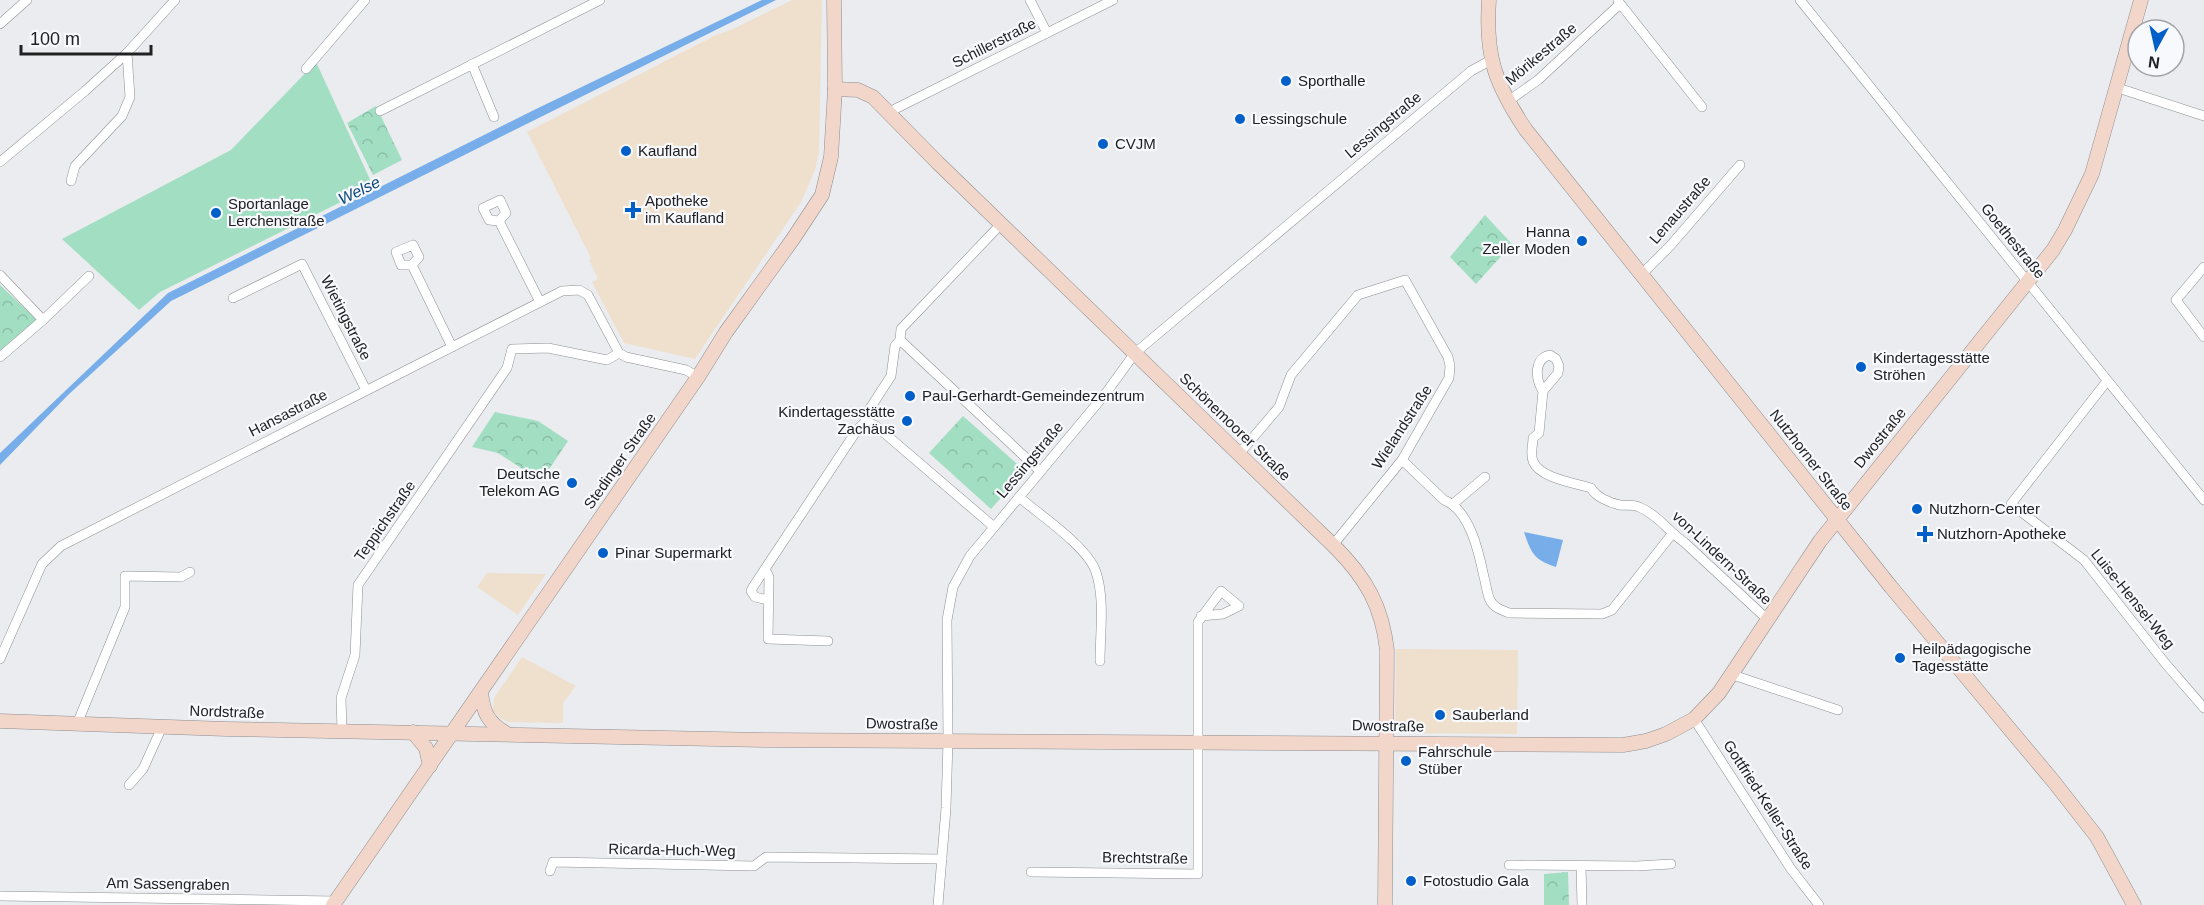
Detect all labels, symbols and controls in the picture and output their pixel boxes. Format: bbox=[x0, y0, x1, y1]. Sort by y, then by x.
street label: Schillerstraße bbox=[949, 14, 1038, 71]
scale bar bbox=[21, 18, 152, 56]
north arrow bbox=[2126, 18, 2186, 78]
street label: Mörikestraße bbox=[1502, 19, 1580, 88]
text: 100 m bbox=[30, 29, 80, 49]
text: N bbox=[2147, 53, 2161, 72]
place label: Sporthalle bbox=[1298, 72, 1366, 89]
marker: Sporthalle bbox=[1279, 74, 1293, 88]
street label: Lessingstraße bbox=[1341, 88, 1424, 161]
place label: Lessingschule bbox=[1252, 110, 1347, 127]
marker: Lessingschule bbox=[1233, 112, 1247, 126]
place label: CVJM bbox=[1115, 135, 1156, 152]
marker: CVJM bbox=[1096, 137, 1110, 151]
place label: Kaufland bbox=[638, 142, 697, 159]
marker: Kaufland bbox=[619, 144, 633, 158]
street label: Lenaustraße bbox=[1646, 172, 1714, 247]
water label: Welse bbox=[336, 173, 383, 208]
place label: Apotheke im Kaufland bbox=[645, 192, 724, 226]
place label: Sportanlage Lerchenstraße bbox=[228, 195, 325, 229]
street label: Goethestraße bbox=[1978, 200, 2049, 282]
marker: Apotheke im Kaufland bbox=[626, 203, 640, 217]
marker: Sportanlage Lerchenstraße bbox=[209, 206, 223, 220]
place label: Hanna Zeller Moden bbox=[1482, 223, 1571, 257]
marker: Hanna Zeller Moden bbox=[1575, 234, 1589, 248]
street label: Wietingstraße bbox=[318, 273, 375, 363]
place label: Kindertagesstätte Ströhen bbox=[1873, 349, 1990, 383]
marker: Kindertagesstätte Ströhen bbox=[1854, 360, 1868, 374]
street label: Schönemoorer Straße bbox=[1176, 369, 1294, 484]
street label: Wielandstraße bbox=[1368, 382, 1435, 472]
street label: Hansastraße bbox=[246, 385, 330, 440]
place label: Paul-Gerhardt-Gemeindezentrum bbox=[922, 387, 1145, 404]
marker: Paul-Gerhardt-Gemeindezentrum bbox=[903, 389, 917, 403]
place label: Kindertagesstätte Zachäus bbox=[778, 403, 895, 437]
street label: Dwostraße bbox=[1850, 404, 1909, 471]
street label: Nutzhorner Straße bbox=[1767, 406, 1856, 514]
street label: Stedinger Straße bbox=[580, 409, 659, 512]
marker: Kindertagesstätte Zachäus bbox=[900, 414, 914, 428]
street label: Lessingstraße bbox=[993, 418, 1066, 501]
place label: Deutsche Telekom AG bbox=[479, 465, 560, 499]
marker: Deutsche Telekom AG bbox=[565, 476, 579, 490]
street label: Teppichstraße bbox=[351, 477, 419, 564]
place label: Nutzhorn-Center bbox=[1929, 500, 2040, 517]
marker: Nutzhorn-Center bbox=[1910, 502, 1924, 516]
street label: von-Lindern-Straße bbox=[1669, 507, 1775, 608]
place label: Nutzhorn-Apotheke bbox=[1937, 525, 2066, 542]
marker: Nutzhorn-Apotheke bbox=[1918, 527, 1932, 541]
place label: Pinar Supermarkt bbox=[615, 544, 733, 561]
street label: Luise-Hensel-Weg bbox=[2088, 545, 2179, 652]
marker: Pinar Supermarkt bbox=[596, 546, 610, 560]
place label: Heilpädagogische Tagesstätte bbox=[1912, 640, 2031, 674]
marker: Heilpädagogische Tagesstätte bbox=[1893, 651, 1907, 665]
street label: Nordstraße bbox=[189, 702, 265, 721]
place label: Sauberland bbox=[1452, 706, 1529, 723]
marker: Sauberland bbox=[1433, 708, 1447, 722]
street label: Dwostraße bbox=[866, 714, 938, 733]
street label: Dwostraße bbox=[1352, 716, 1424, 735]
street label: Gottfried-Keller-Straße bbox=[1720, 737, 1817, 873]
place label: Fahrschule Stüber bbox=[1418, 743, 1492, 777]
marker: Fahrschule Stüber bbox=[1399, 754, 1413, 768]
street label: Ricarda-Huch-Weg bbox=[608, 840, 736, 859]
street label: Brechtstraße bbox=[1102, 848, 1188, 867]
place label: Fotostudio Gala bbox=[1423, 872, 1530, 889]
street label: Am Sassengraben bbox=[106, 874, 230, 893]
marker: Fotostudio Gala bbox=[1404, 874, 1418, 888]

